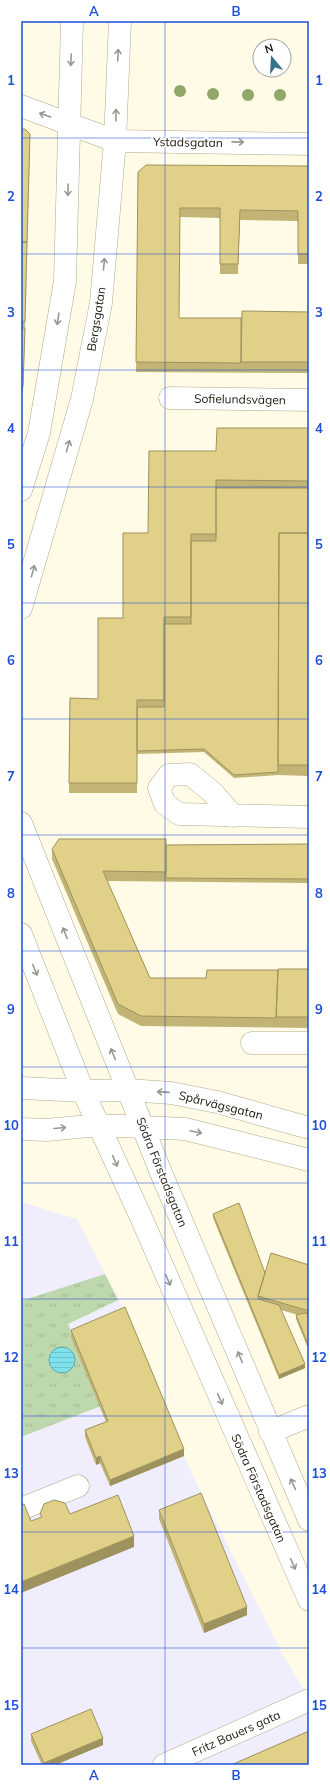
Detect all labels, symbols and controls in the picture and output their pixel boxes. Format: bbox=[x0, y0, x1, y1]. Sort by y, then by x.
text: A bbox=[89, 3, 99, 19]
text: B bbox=[232, 3, 241, 19]
north arrow bbox=[252, 38, 292, 78]
text: N bbox=[263, 41, 275, 56]
one-way arrow bbox=[114, 49, 122, 62]
one-way arrow bbox=[68, 53, 75, 66]
text: 1 bbox=[7, 72, 15, 88]
text: 1 bbox=[315, 72, 323, 88]
one-way arrow bbox=[112, 109, 120, 122]
one-way arrow bbox=[40, 110, 52, 118]
street label: Ystadsgatan bbox=[152, 134, 223, 150]
one-way arrow bbox=[231, 139, 244, 146]
one-way arrow bbox=[64, 183, 71, 196]
text: 2 bbox=[7, 188, 15, 204]
text: 2 bbox=[315, 188, 323, 204]
one-way arrow bbox=[100, 258, 107, 271]
street label: Bergsgatan bbox=[84, 286, 108, 352]
text: 3 bbox=[7, 304, 15, 320]
text: 3 bbox=[315, 304, 323, 320]
one-way arrow bbox=[54, 312, 62, 325]
street label: Sofielundsvägen bbox=[194, 391, 286, 407]
text: 4 bbox=[7, 420, 15, 436]
text: 4 bbox=[315, 420, 323, 436]
one-way arrow bbox=[65, 440, 72, 453]
text: 5 bbox=[7, 536, 15, 552]
text: 5 bbox=[315, 536, 323, 552]
one-way arrow bbox=[30, 565, 37, 578]
text: 6 bbox=[7, 652, 15, 668]
text: 6 bbox=[315, 652, 323, 668]
text: 7 bbox=[7, 768, 15, 784]
text: 7 bbox=[315, 768, 323, 784]
text: 8 bbox=[7, 885, 15, 901]
text: 8 bbox=[315, 885, 323, 901]
one-way arrow bbox=[60, 928, 68, 940]
one-way arrow bbox=[32, 964, 40, 976]
text: 9 bbox=[7, 1001, 15, 1017]
text: 9 bbox=[315, 1001, 323, 1017]
one-way arrow bbox=[109, 1048, 116, 1060]
street label: Spårvägsgatan bbox=[177, 1087, 265, 1123]
one-way arrow bbox=[157, 1089, 170, 1096]
street label: Södra Förstadsgatan bbox=[133, 1115, 191, 1229]
text: 10 bbox=[3, 1117, 19, 1133]
text: 10 bbox=[311, 1117, 327, 1133]
one-way arrow bbox=[53, 1125, 66, 1132]
one-way arrow bbox=[189, 1128, 202, 1136]
one-way arrow bbox=[112, 1155, 119, 1167]
text: 11 bbox=[3, 1233, 19, 1249]
text: 11 bbox=[311, 1233, 327, 1249]
one-way arrow bbox=[165, 1273, 172, 1285]
text: 12 bbox=[3, 1349, 19, 1365]
text: 12 bbox=[311, 1349, 327, 1365]
one-way arrow bbox=[235, 1351, 243, 1363]
one-way arrow bbox=[217, 1392, 225, 1404]
street label: Södra Förstadsgatan bbox=[228, 1431, 290, 1545]
text: 13 bbox=[3, 1465, 19, 1481]
text: 13 bbox=[311, 1465, 327, 1481]
one-way arrow bbox=[289, 1478, 296, 1490]
one-way arrow bbox=[290, 1558, 298, 1570]
text: 14 bbox=[3, 1581, 19, 1597]
text: 14 bbox=[311, 1581, 327, 1597]
text: 15 bbox=[3, 1697, 19, 1713]
text: 15 bbox=[311, 1697, 327, 1713]
street label: Fritz Bauers gata bbox=[189, 1707, 283, 1759]
text: A bbox=[89, 1767, 99, 1783]
text: B bbox=[232, 1767, 241, 1783]

